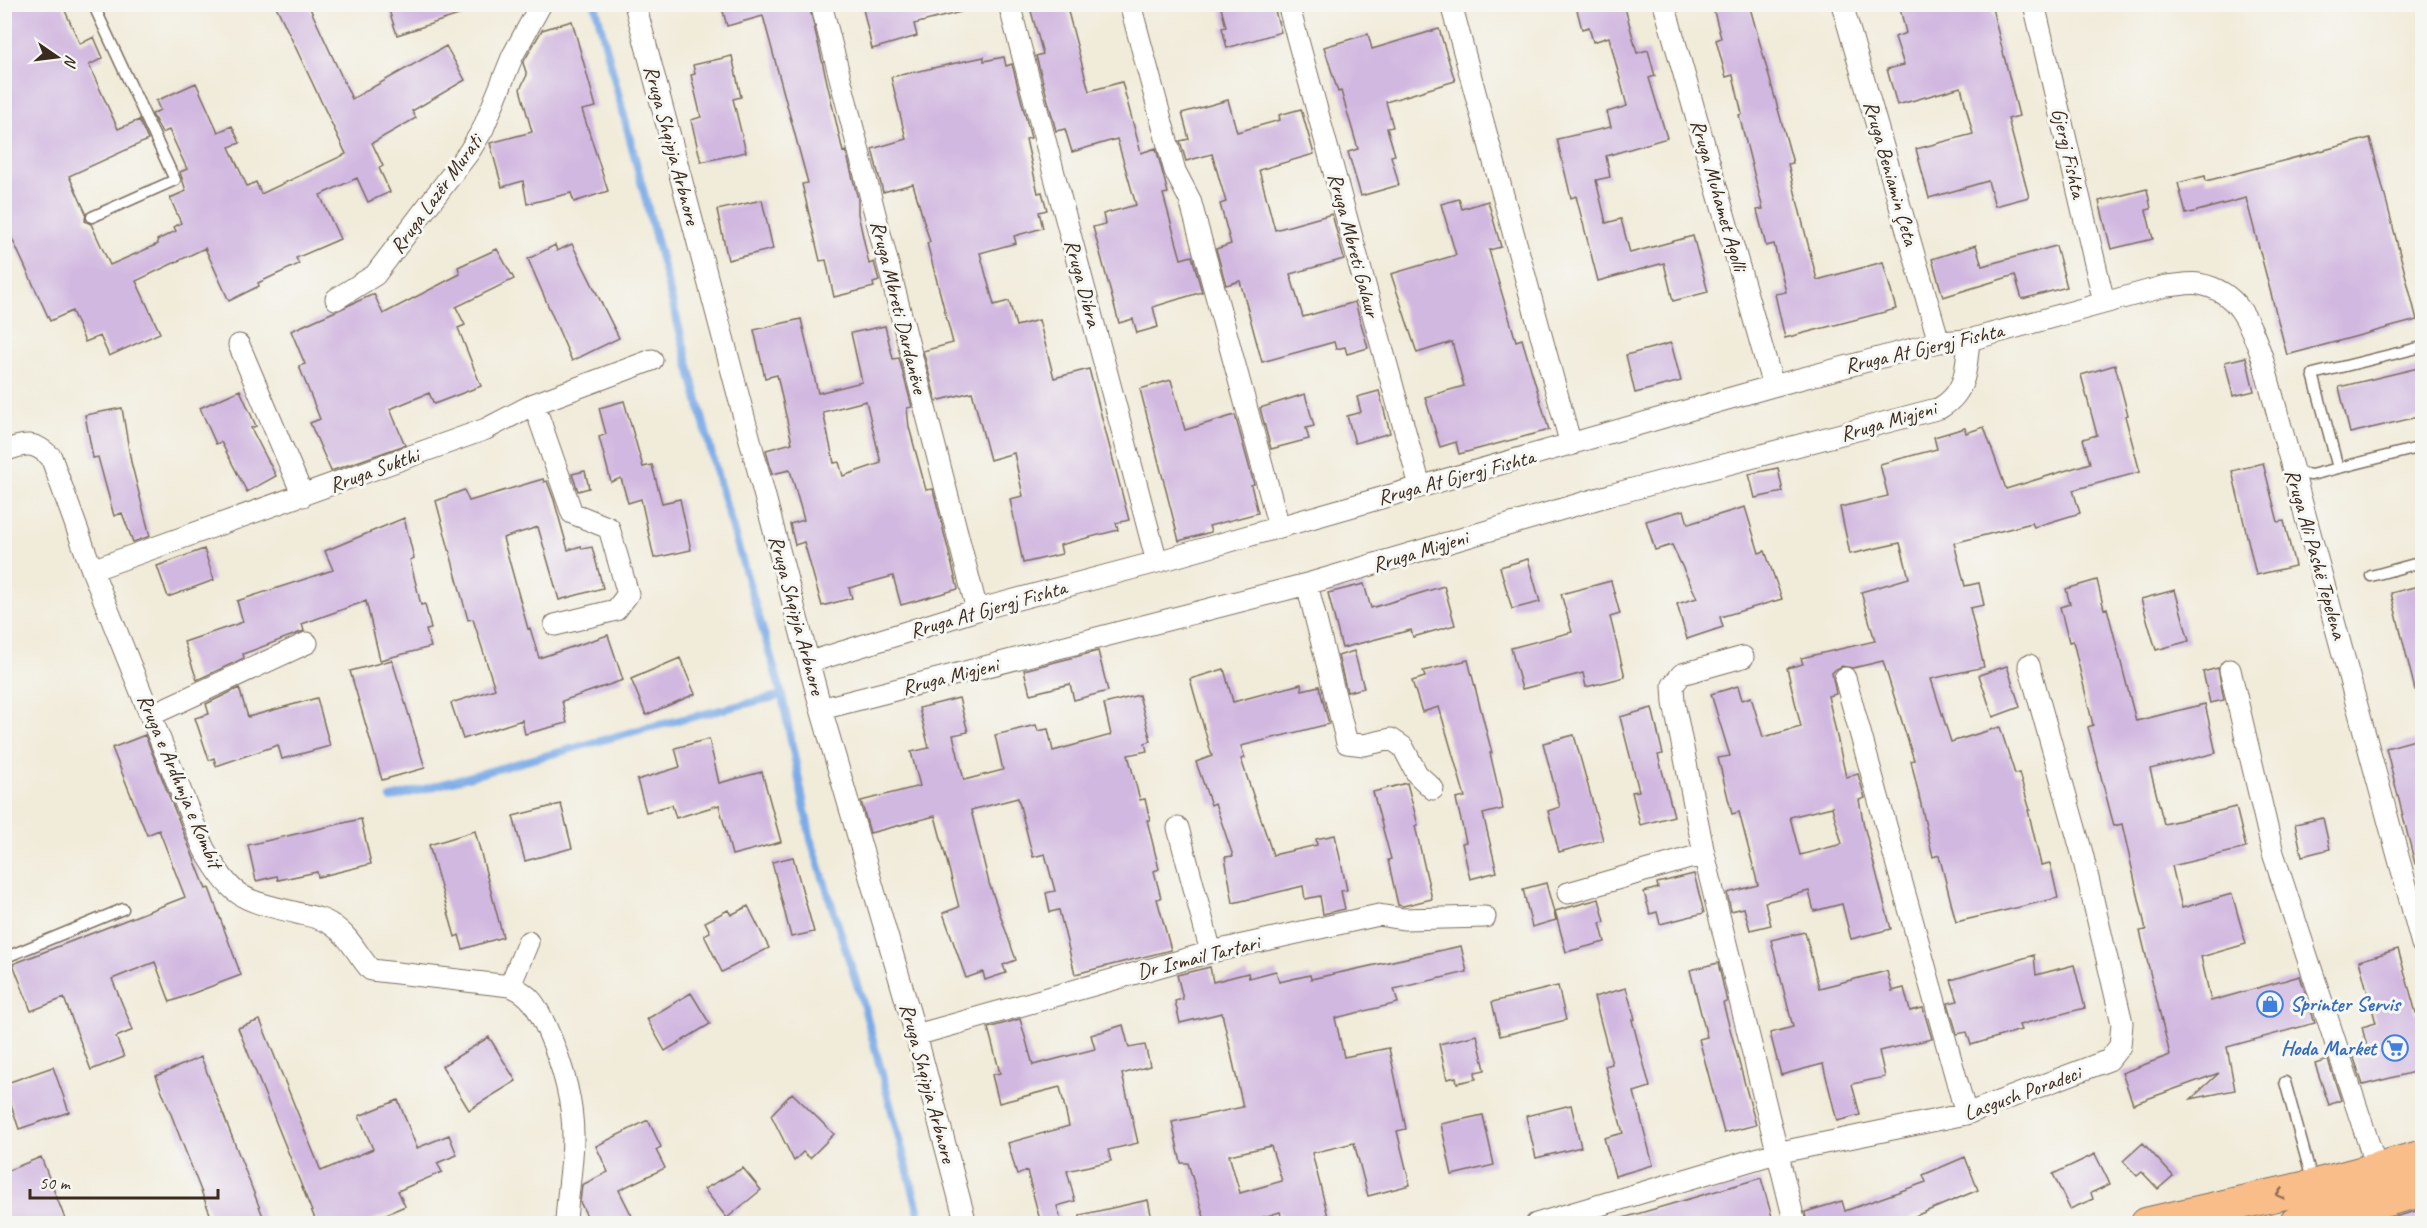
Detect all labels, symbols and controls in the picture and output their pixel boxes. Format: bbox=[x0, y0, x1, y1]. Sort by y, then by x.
north arrow bbox=[27, 27, 87, 87]
text: N bbox=[59, 53, 81, 71]
street label: Rruga Shqipja Arbnore bbox=[638, 63, 706, 229]
street label: Rruga Beniamin Çeta bbox=[1858, 98, 1925, 250]
street label: Gjergj Fishta bbox=[2046, 105, 2093, 203]
street label: Rruga Muhamet Agolli bbox=[1685, 116, 1754, 277]
street label: Rruga Lazër Murati bbox=[384, 127, 490, 258]
street label: Rruga Mbreti Galaur bbox=[1322, 170, 1386, 322]
street label: Rruga Mbreti Dardanëve bbox=[865, 218, 934, 398]
street label: Rruga Dibra bbox=[1059, 237, 1108, 331]
street label: Rruga At Gjergj Fishta bbox=[1842, 317, 2008, 379]
street label: Rruga Migjeni bbox=[1837, 394, 1942, 447]
street label: Rruga Sukthi bbox=[326, 441, 425, 498]
street label: Rruga At Gjergj Fishta bbox=[1375, 443, 1540, 510]
street label: Rruga Ali Pashë Tepelena bbox=[2279, 466, 2353, 644]
street label: Rruga Migjeni bbox=[1369, 523, 1474, 578]
street label: Rruga Shqipja Arbnore bbox=[763, 533, 831, 699]
street label: Rruga At Gjergj Fishta bbox=[907, 574, 1072, 644]
street label: Rruga Migjeni bbox=[899, 651, 1004, 701]
street label: Rruga e Ardhmja e Kombit bbox=[132, 690, 230, 875]
street label: Dr Ismail Tartari bbox=[1134, 928, 1265, 985]
shop icon: Sprinter Servis bbox=[2255, 989, 2285, 1019]
place label: Sprinter Servis bbox=[2290, 991, 2403, 1017]
street label: Rruga Shqipja Arbnore bbox=[894, 1001, 962, 1167]
supermarket icon: Hoda Market bbox=[2380, 1033, 2410, 1063]
place label: Hoda Market bbox=[2281, 1035, 2378, 1061]
street label: Lasgush Poradeci bbox=[1960, 1059, 2087, 1126]
scale bar bbox=[30, 1162, 218, 1200]
text: 50 m bbox=[39, 1172, 72, 1194]
one-way arrow bbox=[2275, 1186, 2285, 1199]

